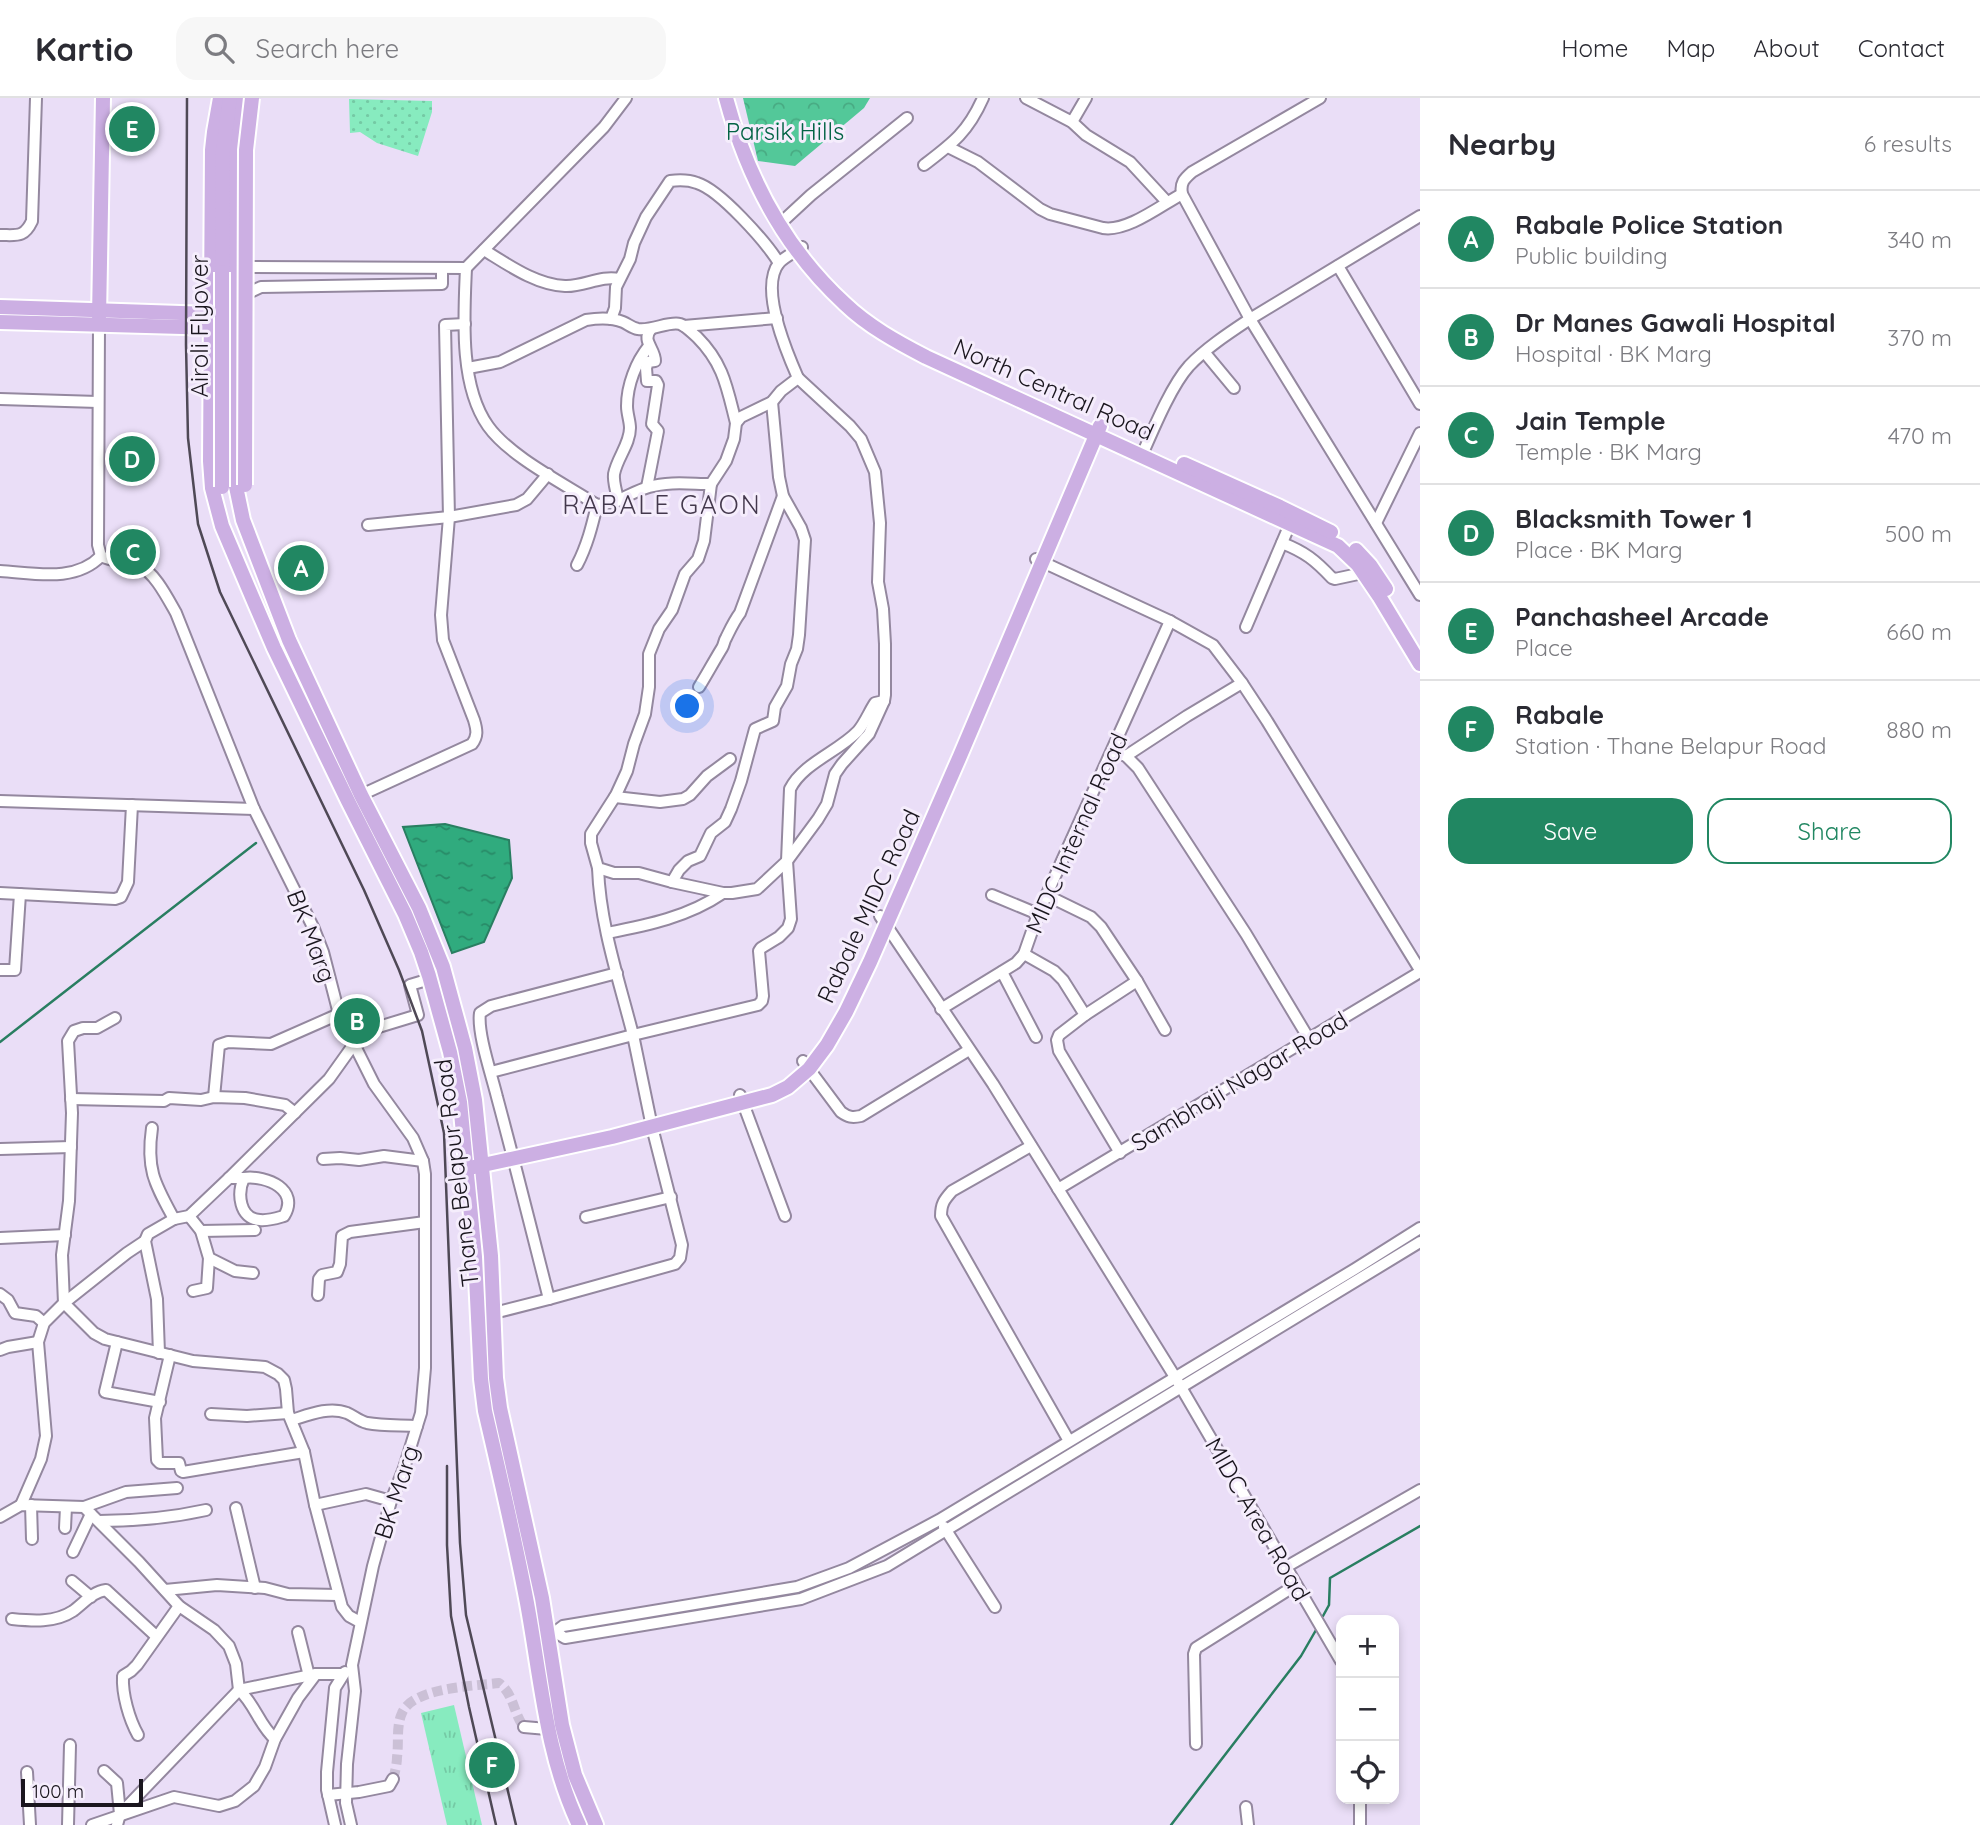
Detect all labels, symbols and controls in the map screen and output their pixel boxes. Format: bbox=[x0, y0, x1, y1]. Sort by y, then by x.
search box bbox=[176, 17, 666, 80]
text: Kartio bbox=[35, 28, 134, 69]
icon: search bbox=[200, 29, 238, 67]
text: Search here bbox=[256, 32, 399, 65]
text: Home bbox=[1561, 33, 1628, 63]
text: Map bbox=[1666, 33, 1715, 63]
text: About bbox=[1753, 33, 1820, 63]
text: Contact bbox=[1858, 33, 1945, 63]
pin: E bbox=[109, 103, 155, 155]
park label: Parsik Hills bbox=[726, 116, 844, 146]
text: Nearby bbox=[1448, 125, 1556, 163]
text: 6 results bbox=[1864, 129, 1952, 158]
text: Rabale Police Station bbox=[1515, 208, 1783, 241]
text: A bbox=[1464, 225, 1478, 254]
text: 340 m bbox=[1887, 225, 1952, 254]
text: Public building bbox=[1515, 241, 1668, 270]
street label: Airoli Flyover bbox=[184, 254, 214, 398]
text: Dr Manes Gawali Hospital bbox=[1515, 306, 1836, 339]
text: B bbox=[1463, 323, 1479, 352]
text: 370 m bbox=[1887, 323, 1952, 352]
street label: North Central Road bbox=[949, 331, 1159, 447]
text: Hospital · BK Marg bbox=[1515, 339, 1712, 368]
text: Jain Temple bbox=[1515, 404, 1666, 437]
text: C bbox=[1464, 421, 1478, 450]
text: 470 m bbox=[1888, 421, 1952, 450]
pin: D bbox=[109, 433, 155, 485]
text: Temple · BK Marg bbox=[1515, 437, 1702, 466]
district label: RABALE GAON bbox=[562, 488, 762, 521]
text: Blacksmith Tower 1 bbox=[1515, 502, 1753, 535]
text: D bbox=[1463, 519, 1479, 548]
text: 500 m bbox=[1885, 519, 1952, 548]
pin: C bbox=[110, 526, 156, 578]
text: Place · BK Marg bbox=[1515, 535, 1683, 564]
pin: A bbox=[278, 542, 324, 594]
text: Panchasheel Arcade bbox=[1515, 600, 1769, 633]
text: E bbox=[1464, 617, 1478, 646]
text: 660 m bbox=[1886, 617, 1952, 646]
text: Place bbox=[1515, 633, 1573, 662]
your location bbox=[670, 689, 704, 723]
text: Rabale bbox=[1515, 698, 1604, 731]
text: F bbox=[1465, 715, 1477, 744]
text: 880 m bbox=[1886, 715, 1952, 744]
street label: MIDC Internal Road bbox=[1018, 728, 1134, 938]
text: Station · Thane Belapur Road bbox=[1515, 731, 1826, 760]
button: Save bbox=[1448, 798, 1693, 864]
button: Share bbox=[1707, 798, 1952, 864]
street label: Rabale MIDC Road bbox=[810, 804, 926, 1008]
street label: BK Marg bbox=[281, 886, 343, 986]
pin: B bbox=[334, 995, 380, 1047]
street label: Sambhaji Nagar Road bbox=[1125, 1004, 1353, 1158]
street label: Thane Belapur Road bbox=[427, 1057, 485, 1289]
street label: MIDC Area Road bbox=[1199, 1432, 1317, 1606]
street label: BK Marg bbox=[367, 1441, 425, 1543]
map controls bbox=[1336, 1615, 1399, 1804]
button: + bbox=[1336, 1615, 1399, 1678]
button: − bbox=[1336, 1678, 1399, 1741]
pin: F bbox=[469, 1739, 515, 1791]
button: locate bbox=[1336, 1741, 1399, 1804]
scale bar bbox=[21, 1776, 144, 1808]
text: 100 m bbox=[32, 1779, 84, 1803]

